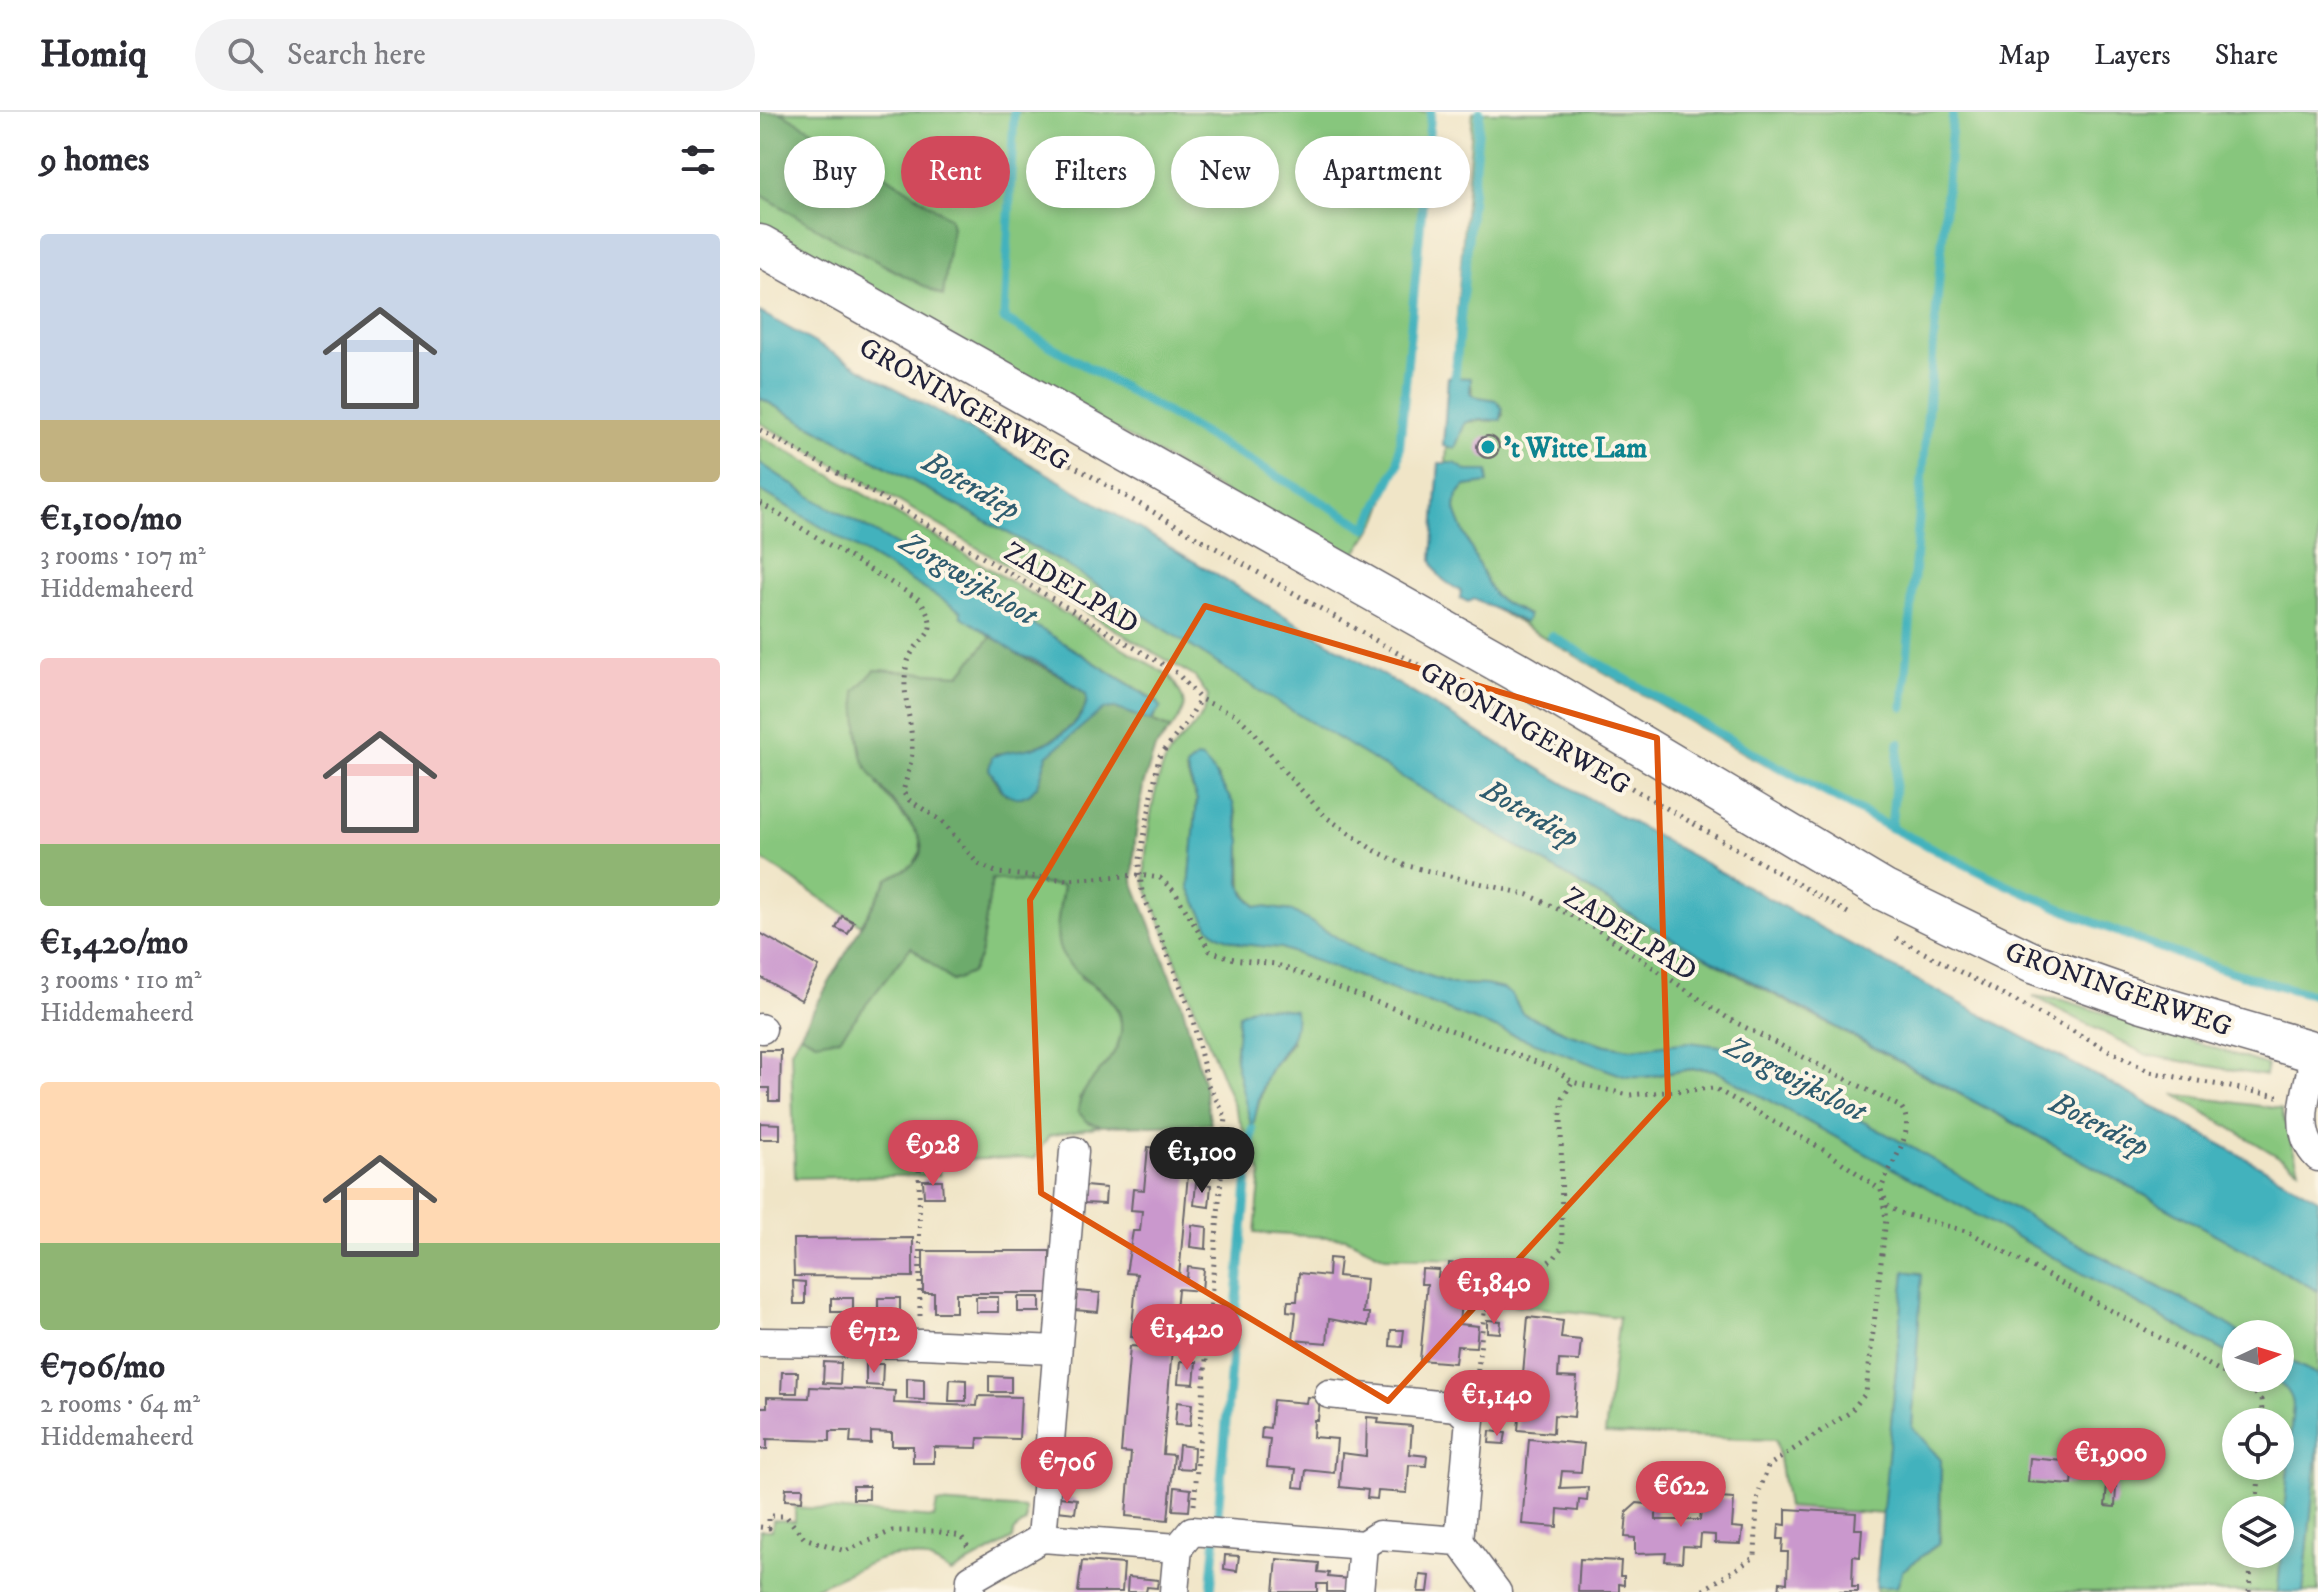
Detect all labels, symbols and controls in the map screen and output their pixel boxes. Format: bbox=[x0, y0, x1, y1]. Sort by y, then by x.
search box bbox=[195, 19, 755, 91]
text: Homiq bbox=[40, 31, 147, 79]
icon: search bbox=[223, 33, 267, 77]
text: Search here bbox=[287, 37, 426, 74]
text: Map bbox=[1999, 38, 2050, 73]
text: Layers bbox=[2094, 38, 2171, 73]
text: Share bbox=[2215, 38, 2278, 73]
chip: Buy bbox=[784, 136, 885, 208]
chip: Rent bbox=[901, 136, 1010, 208]
chip: Filters bbox=[1026, 136, 1155, 208]
chip: New bbox=[1171, 136, 1279, 208]
chip: Apartment bbox=[1295, 136, 1470, 208]
icon: filters bbox=[676, 138, 720, 182]
text: 9 homes bbox=[40, 139, 149, 181]
icon: home bbox=[308, 286, 452, 430]
street label: GRONINGERWEG bbox=[853, 330, 1076, 479]
place label: 't Witte Lam bbox=[1504, 431, 1647, 466]
marker: 't Witte Lam bbox=[1479, 438, 1497, 456]
water label: Boterdiep bbox=[915, 443, 1026, 529]
text: €1,100/mo bbox=[40, 498, 182, 540]
water label: Zorgwijksloot bbox=[892, 523, 1045, 635]
street label: ZADELPAD bbox=[998, 535, 1145, 642]
text: 3 rooms · 107 m² bbox=[40, 540, 206, 573]
text: Hiddemaheerd bbox=[40, 573, 193, 606]
street label: GRONINGERWEG bbox=[1414, 654, 1637, 803]
icon: home bbox=[308, 710, 452, 854]
water label: Boterdiep bbox=[1474, 771, 1585, 857]
street label: ZADELPAD bbox=[1557, 880, 1703, 989]
text: €1,420/mo bbox=[40, 922, 188, 964]
street label: GRONINGERWEG bbox=[2001, 934, 2236, 1045]
text: 3 rooms · 110 m² bbox=[40, 964, 202, 997]
text: Hiddemaheerd bbox=[40, 997, 193, 1030]
water label: Zorgwijksloot bbox=[1717, 1027, 1873, 1131]
water label: Boterdiep bbox=[2043, 1084, 2155, 1166]
pin: €928 bbox=[886, 1120, 980, 1188]
pin: €1,100 bbox=[1137, 1127, 1267, 1195]
text: €928 bbox=[906, 1129, 960, 1162]
icon: home bbox=[308, 1134, 452, 1278]
text: €1,100 bbox=[1167, 1136, 1237, 1169]
pin: €1,840 bbox=[1429, 1258, 1559, 1326]
text: €1,840 bbox=[1457, 1267, 1531, 1300]
pin: €1,420 bbox=[1122, 1304, 1252, 1372]
pin: €712 bbox=[827, 1307, 921, 1375]
text: €1,420 bbox=[1150, 1313, 1224, 1346]
text: €712 bbox=[848, 1316, 900, 1349]
north arrow bbox=[2222, 1320, 2294, 1392]
map controls bbox=[2222, 1320, 2294, 1568]
text: €706/mo bbox=[40, 1346, 165, 1388]
pin: €1,140 bbox=[1432, 1370, 1562, 1438]
text: €1,140 bbox=[1462, 1379, 1532, 1412]
text: 2 rooms · 64 m² bbox=[40, 1388, 200, 1421]
button: locate bbox=[2222, 1408, 2294, 1480]
text: Hiddemaheerd bbox=[40, 1421, 193, 1454]
pin: €1,900 bbox=[2046, 1428, 2176, 1496]
pin: €706 bbox=[1020, 1437, 1114, 1505]
text: €1,900 bbox=[2075, 1437, 2147, 1470]
text: €706 bbox=[1039, 1446, 1095, 1479]
pin: €622 bbox=[1634, 1461, 1728, 1529]
text: €622 bbox=[1654, 1470, 1708, 1503]
button: layers bbox=[2222, 1496, 2294, 1568]

